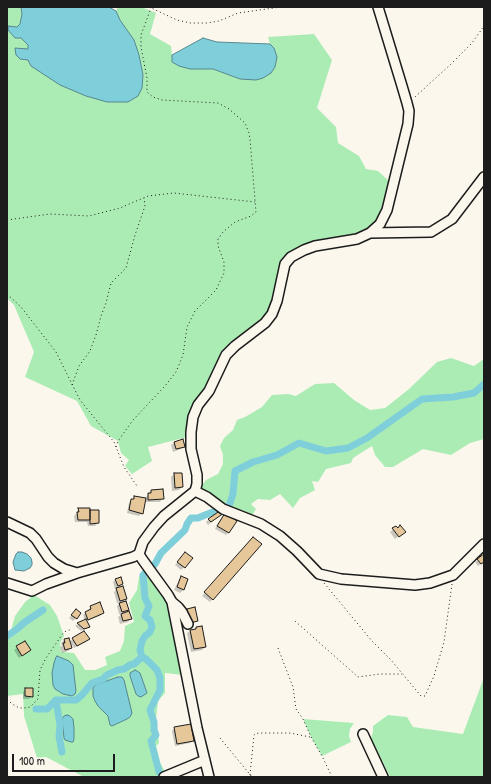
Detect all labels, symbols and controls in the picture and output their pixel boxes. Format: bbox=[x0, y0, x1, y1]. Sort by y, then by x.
scale bar bbox=[14, 746, 117, 772]
text: 100 m bbox=[19, 752, 45, 769]

